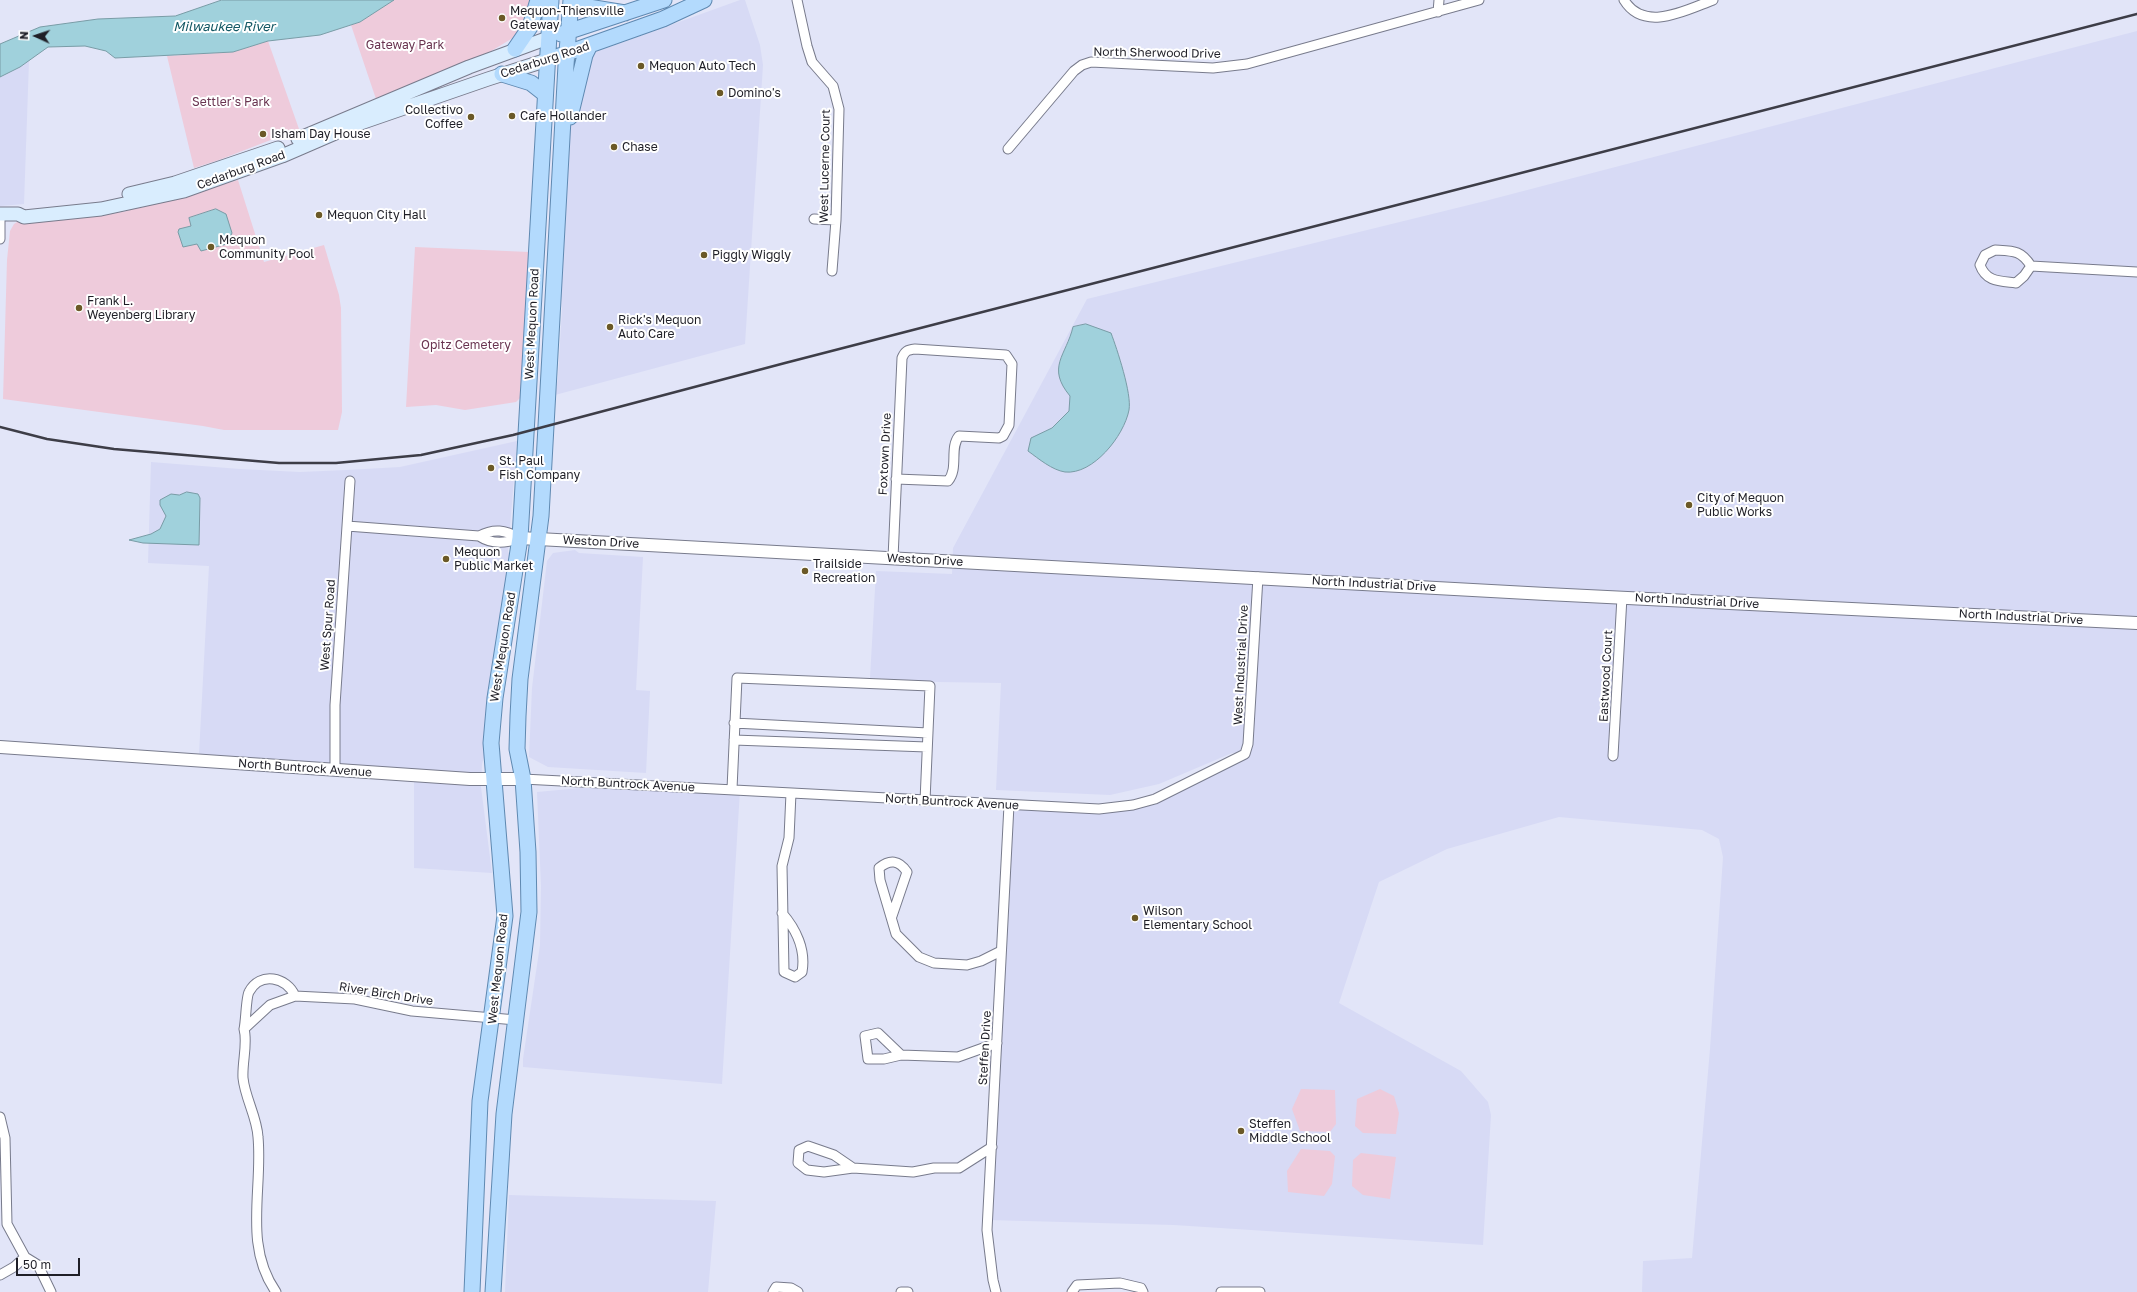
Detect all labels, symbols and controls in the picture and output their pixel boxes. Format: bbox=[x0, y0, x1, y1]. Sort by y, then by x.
place label: Mequon-Thiensville Gateway bbox=[510, 4, 624, 32]
marker: Mequon-Thiensville Gateway bbox=[497, 13, 507, 23]
north arrow bbox=[16, 16, 56, 56]
water label: Milwaukee River bbox=[173, 19, 275, 35]
text: N bbox=[17, 31, 30, 40]
park label: Gateway Park bbox=[366, 38, 444, 52]
street label: Cedarburg Road bbox=[499, 39, 591, 81]
street label: North Sherwood Drive bbox=[1093, 45, 1221, 61]
place label: Mequon Auto Tech bbox=[649, 59, 756, 73]
marker: Mequon Auto Tech bbox=[636, 61, 646, 71]
place label: Domino's bbox=[728, 86, 781, 100]
marker: Domino's bbox=[715, 88, 725, 98]
park label: Settler's Park bbox=[192, 95, 270, 109]
place label: Collectivo Coffee bbox=[405, 103, 463, 131]
place label: Cafe Hollander bbox=[520, 109, 606, 123]
street label: West Lucerne Court bbox=[817, 109, 833, 223]
marker: Cafe Hollander bbox=[507, 111, 517, 121]
marker: Collectivo Coffee bbox=[466, 112, 476, 122]
place label: Isham Day House bbox=[271, 127, 370, 141]
marker: Isham Day House bbox=[258, 129, 268, 139]
place label: Chase bbox=[622, 140, 658, 154]
marker: Chase bbox=[609, 142, 619, 152]
street label: Cedarburg Road bbox=[195, 147, 287, 193]
place label: Mequon City Hall bbox=[327, 208, 426, 222]
marker: Mequon City Hall bbox=[314, 210, 324, 220]
place label: Mequon Community Pool bbox=[219, 233, 314, 261]
marker: Mequon Community Pool bbox=[206, 242, 216, 252]
place label: Piggly Wiggly bbox=[712, 248, 791, 262]
marker: Piggly Wiggly bbox=[699, 250, 709, 260]
street label: West Mequon Road bbox=[522, 268, 542, 380]
place label: Frank L. Weyenberg Library bbox=[87, 294, 195, 322]
marker: Frank L. Weyenberg Library bbox=[74, 303, 84, 313]
place label: Rick's Mequon Auto Care bbox=[618, 313, 701, 341]
marker: Rick's Mequon Auto Care bbox=[605, 322, 615, 332]
park label: Opitz Cemetery bbox=[421, 338, 511, 352]
street label: Foxtown Drive bbox=[876, 412, 894, 496]
place label: St. Paul Fish Company bbox=[499, 454, 580, 482]
marker: St. Paul Fish Company bbox=[486, 463, 496, 473]
place label: City of Mequon Public Works bbox=[1697, 491, 1784, 519]
marker: City of Mequon Public Works bbox=[1684, 500, 1694, 510]
street label: Weston Drive bbox=[562, 533, 640, 551]
place label: Mequon Public Market bbox=[454, 545, 533, 573]
street label: Weston Drive bbox=[886, 551, 964, 569]
marker: Mequon Public Market bbox=[441, 554, 451, 564]
place label: Trailside Recreation bbox=[813, 557, 875, 585]
marker: Trailside Recreation bbox=[800, 566, 810, 576]
street label: North Industrial Drive bbox=[1311, 574, 1437, 594]
street label: West Spur Road bbox=[318, 579, 338, 671]
street label: West Mequon Road bbox=[487, 591, 519, 703]
street label: North Industrial Drive bbox=[1634, 591, 1760, 611]
street label: West Industrial Drive bbox=[1231, 605, 1251, 725]
street label: North Industrial Drive bbox=[1958, 607, 2084, 627]
street label: Eastwood Court bbox=[1596, 630, 1616, 722]
street label: North Buntrock Avenue bbox=[238, 756, 372, 780]
street label: North Buntrock Avenue bbox=[561, 773, 695, 795]
street label: North Buntrock Avenue bbox=[885, 791, 1019, 813]
place label: Wilson Elementary School bbox=[1143, 904, 1252, 932]
street label: West Mequon Road bbox=[485, 913, 511, 1025]
marker: Wilson Elementary School bbox=[1130, 913, 1140, 923]
street label: River Birch Drive bbox=[338, 979, 434, 1009]
street label: Steffen Drive bbox=[976, 1010, 994, 1086]
place label: Steffen Middle School bbox=[1249, 1117, 1331, 1145]
marker: Steffen Middle School bbox=[1236, 1126, 1246, 1136]
scale bar bbox=[18, 1250, 82, 1276]
text: 50 m bbox=[23, 1257, 51, 1272]

